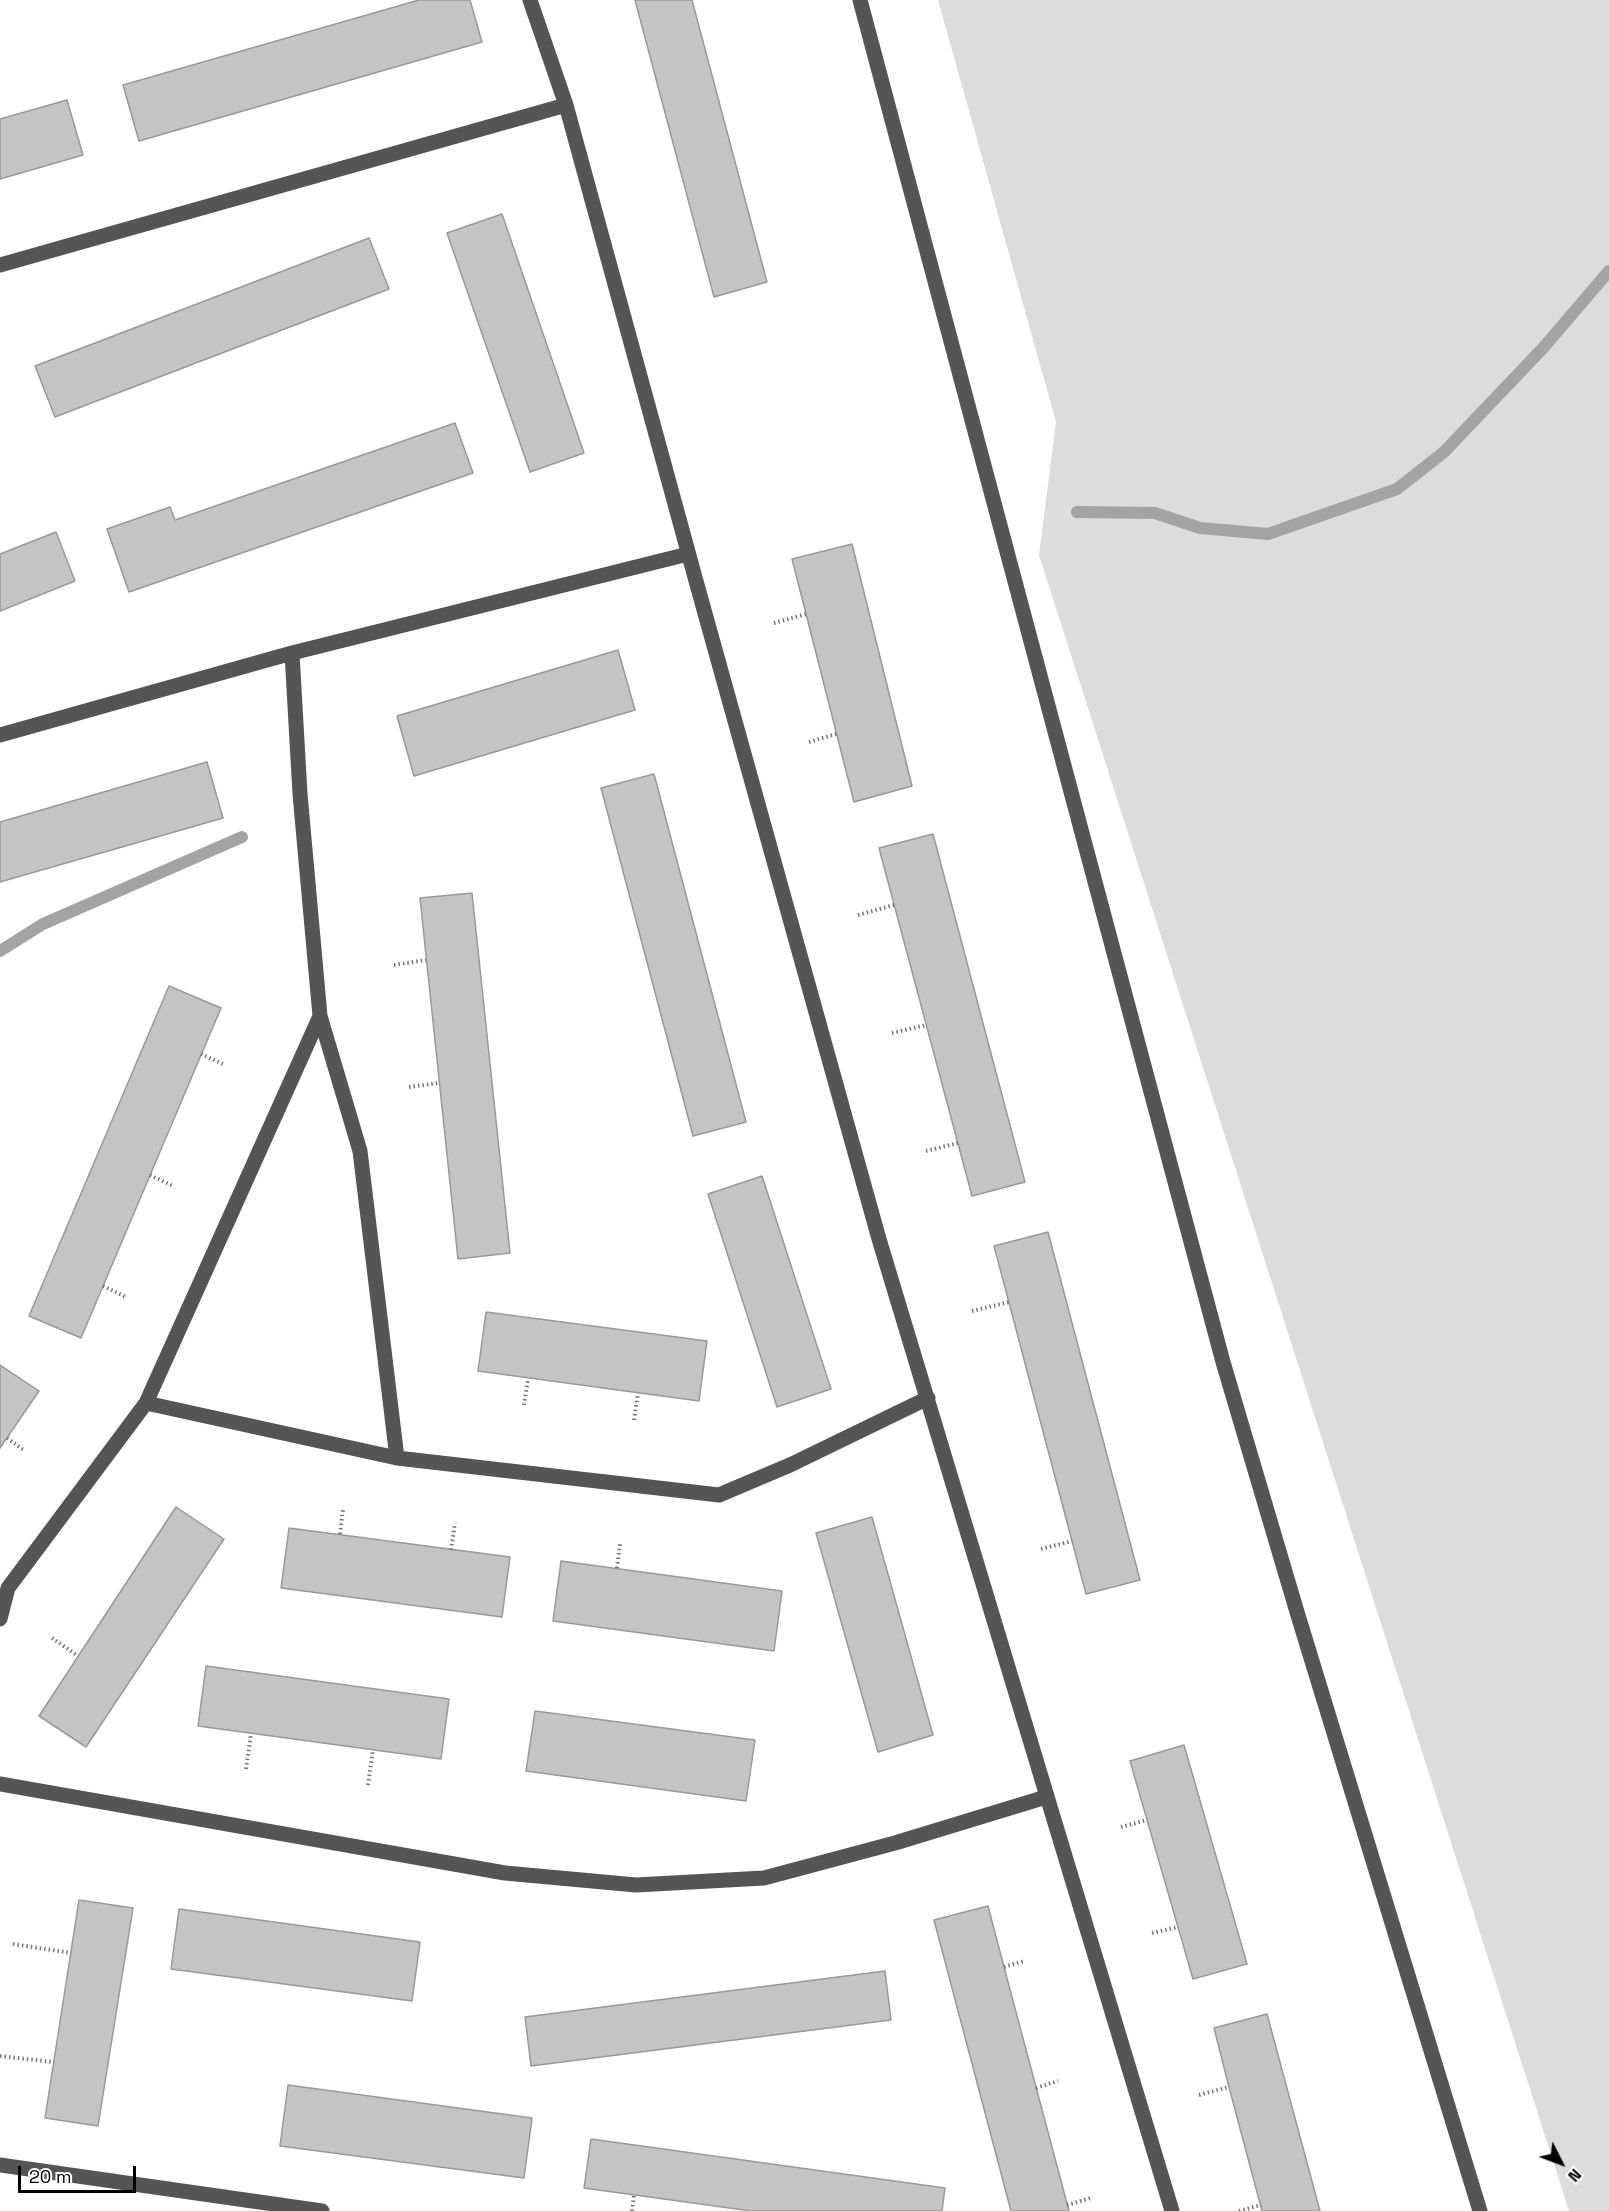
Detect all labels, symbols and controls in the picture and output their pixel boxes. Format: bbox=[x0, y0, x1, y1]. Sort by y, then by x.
north arrow bbox=[1531, 2133, 1591, 2193]
scale bar bbox=[21, 2154, 140, 2192]
text: N bbox=[1563, 2164, 1586, 2186]
text: 20 m bbox=[29, 2165, 72, 2188]

